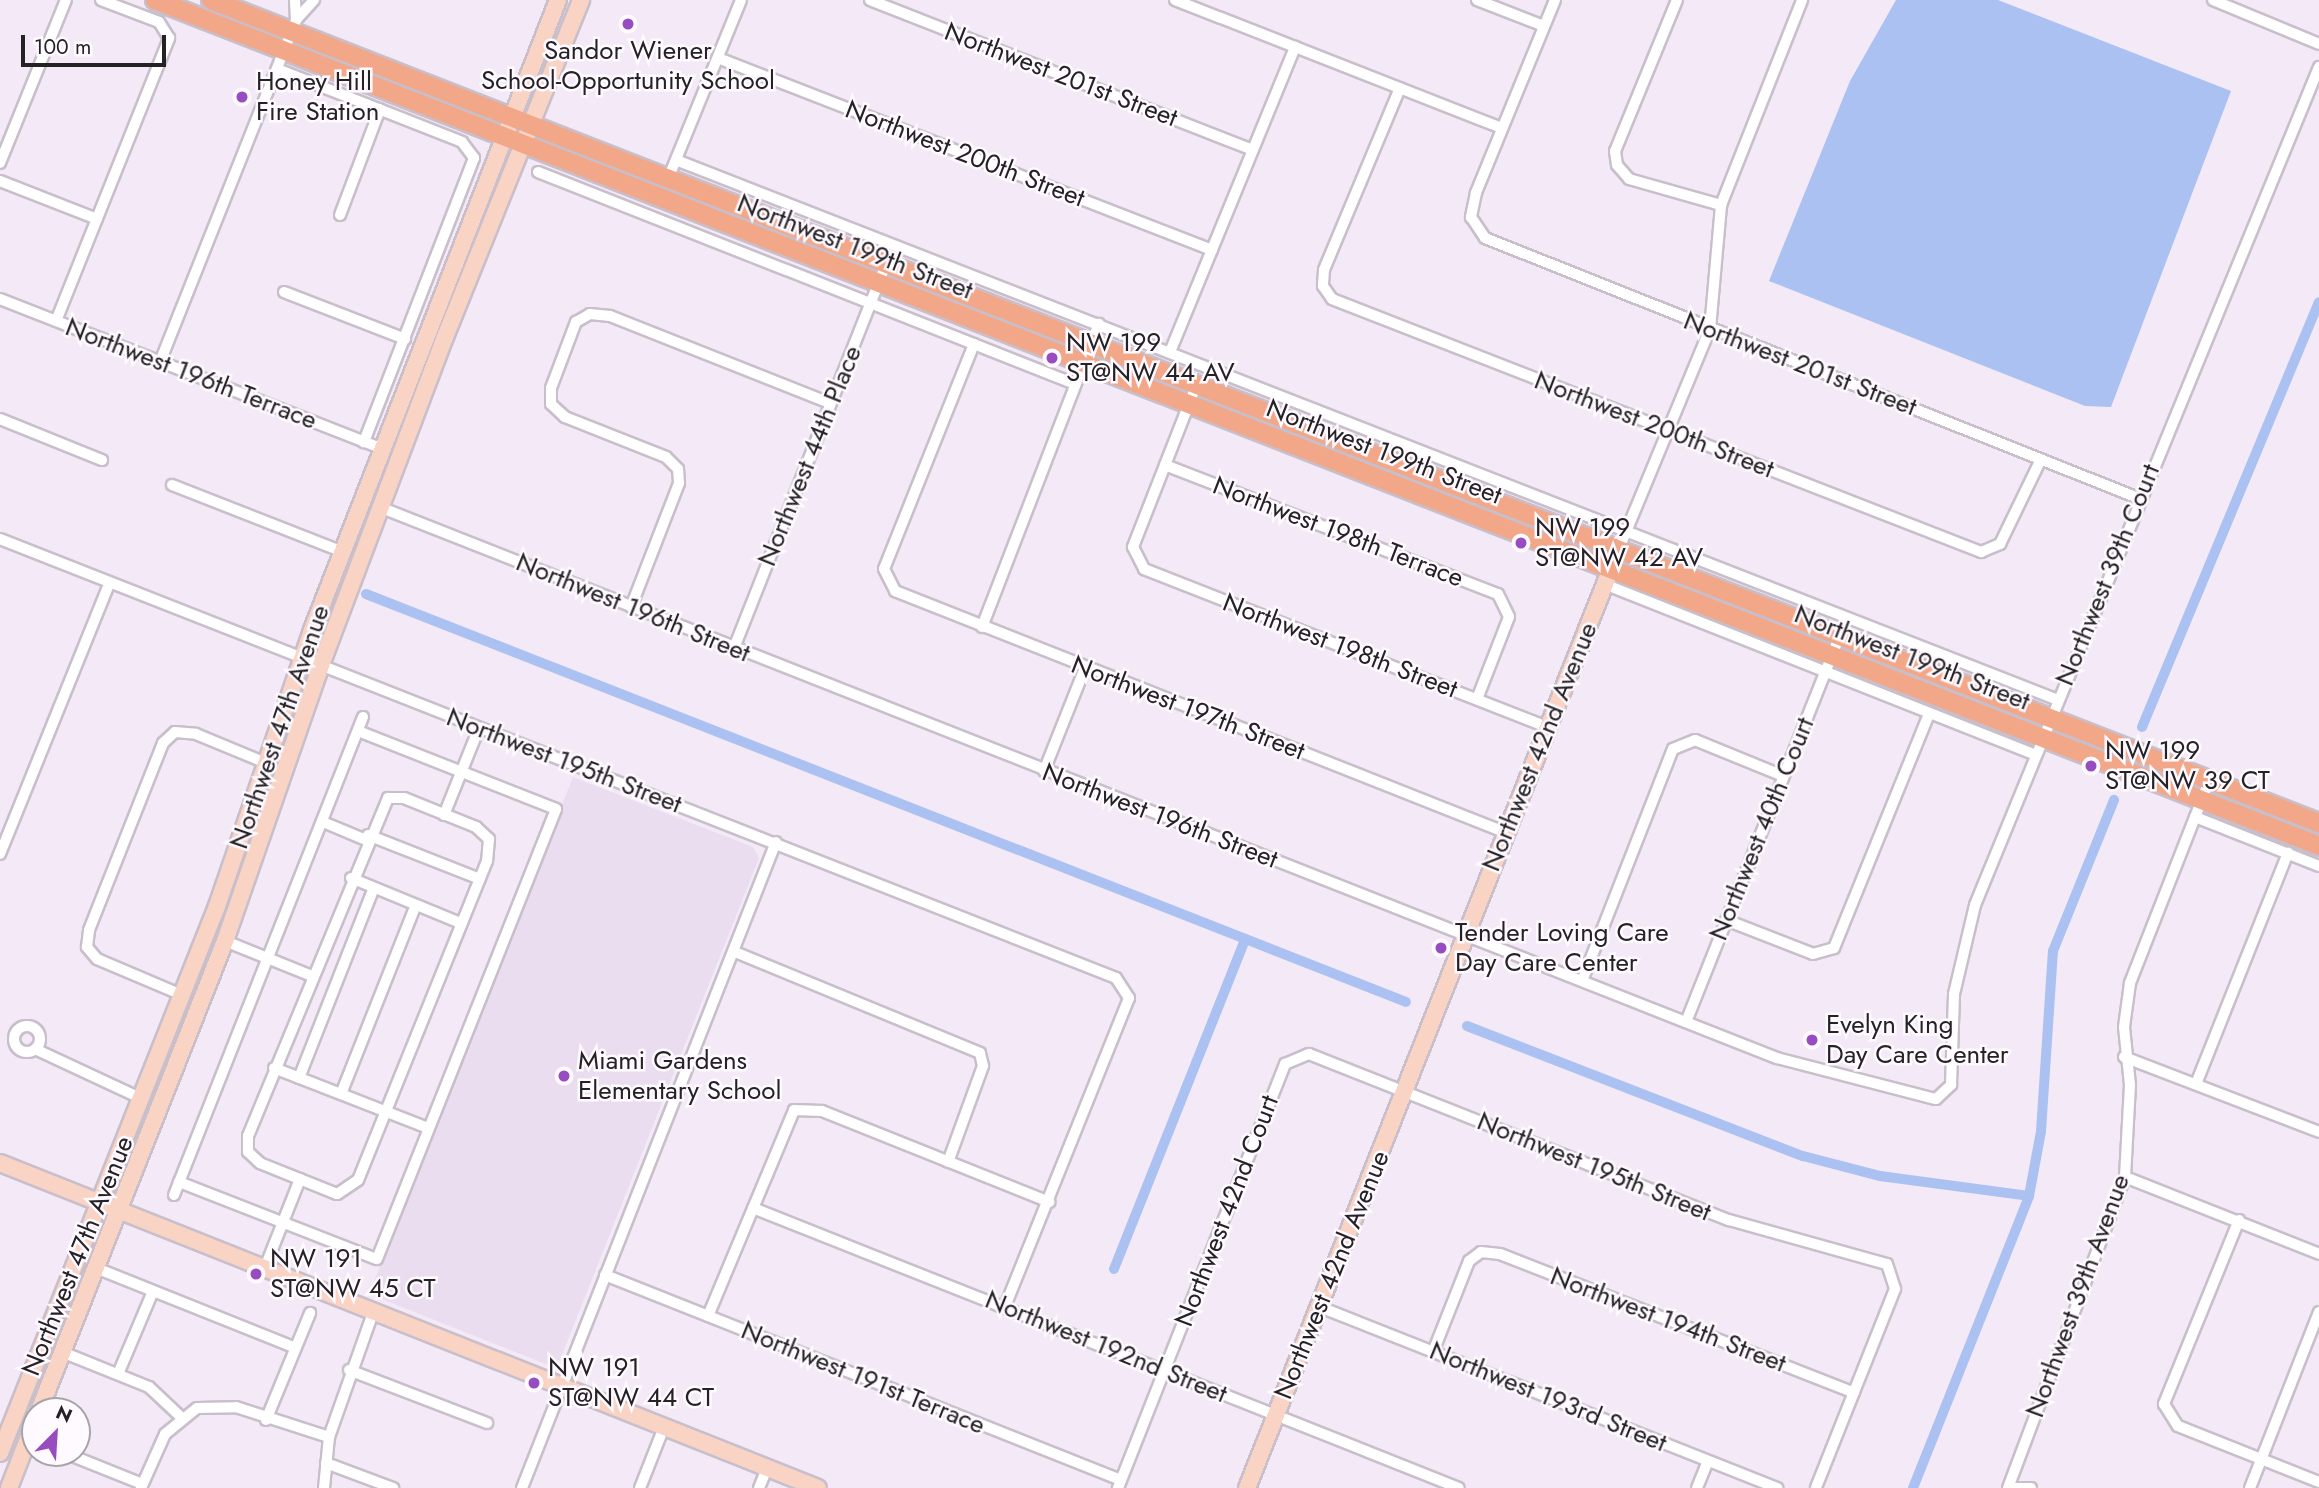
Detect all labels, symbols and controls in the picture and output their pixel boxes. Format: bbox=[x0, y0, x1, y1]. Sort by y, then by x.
marker: Sandor Wiener School-Opportunity School bbox=[620, 16, 636, 32]
street label: Northwest 201st Street bbox=[940, 16, 1182, 134]
scale bar bbox=[24, 21, 170, 65]
text: 100 m bbox=[34, 32, 91, 62]
place label: Sandor Wiener School-Opportunity School bbox=[481, 35, 775, 96]
place label: Honey Hill Fire Station bbox=[256, 66, 379, 128]
marker: Honey Hill Fire Station bbox=[234, 89, 250, 105]
street label: Northwest 200th Street bbox=[841, 94, 1089, 214]
street label: Northwest 199th Street bbox=[733, 188, 977, 306]
street label: Northwest 201st Street bbox=[1679, 305, 1921, 423]
street label: Northwest 196th Terrace bbox=[61, 312, 321, 436]
place label: NW 199 ST@NW 44 AV bbox=[1066, 327, 1235, 388]
street label: Northwest 44th Place bbox=[752, 341, 868, 571]
marker: NW 199 ST@NW 44 AV bbox=[1044, 350, 1060, 366]
street label: Northwest 200th Street bbox=[1530, 365, 1778, 485]
street label: Northwest 199th Street bbox=[1262, 393, 1506, 511]
street label: Northwest 39th Court bbox=[2049, 460, 2167, 690]
street label: Northwest 198th Terrace bbox=[1208, 470, 1468, 594]
place label: NW 199 ST@NW 42 AV bbox=[1535, 512, 1703, 574]
marker: NW 199 ST@NW 42 AV bbox=[1513, 535, 1529, 551]
street label: Northwest 196th Street bbox=[511, 547, 755, 669]
street label: Northwest 198th Street bbox=[1218, 587, 1462, 705]
street label: Northwest 199th Street bbox=[1790, 599, 2034, 717]
street label: Northwest 47th Avenue bbox=[224, 601, 336, 853]
street label: Northwest 42nd Avenue bbox=[1476, 618, 1604, 876]
street label: Northwest 197th Street bbox=[1067, 649, 1309, 767]
street label: Northwest 195th Street bbox=[442, 702, 686, 820]
street label: Northwest 40th Court bbox=[1703, 713, 1821, 945]
place label: NW 199 ST@NW 39 CT bbox=[2105, 735, 2270, 796]
street label: Northwest 196th Street bbox=[1038, 757, 1282, 875]
marker: NW 199 ST@NW 39 CT bbox=[2083, 758, 2099, 774]
place label: Tender Loving Care Day Care Center bbox=[1455, 917, 1669, 978]
marker: Tender Loving Care Day Care Center bbox=[1433, 940, 1449, 956]
place label: Evelyn King Day Care Center bbox=[1826, 1009, 2009, 1070]
marker: Evelyn King Day Care Center bbox=[1804, 1032, 1820, 1048]
place label: Miami Gardens Elementary School bbox=[578, 1045, 781, 1106]
marker: Miami Gardens Elementary School bbox=[556, 1068, 572, 1084]
street label: Northwest 42nd Court bbox=[1168, 1091, 1286, 1331]
street label: Northwest 195th Street bbox=[1473, 1106, 1715, 1228]
street label: Northwest 47th Avenue bbox=[16, 1132, 140, 1380]
street label: Northwest 42nd Avenue bbox=[1268, 1146, 1396, 1404]
street label: Northwest 39th Avenue bbox=[2020, 1170, 2136, 1422]
place label: NW 191 ST@NW 45 CT bbox=[270, 1243, 435, 1304]
street label: Northwest 194th Street bbox=[1546, 1261, 1790, 1379]
marker: NW 191 ST@NW 45 CT bbox=[248, 1266, 264, 1282]
street label: Northwest 192nd Street bbox=[981, 1284, 1231, 1410]
street label: Northwest 191st Terrace bbox=[737, 1315, 989, 1441]
street label: Northwest 193rd Street bbox=[1425, 1335, 1671, 1459]
place label: NW 191 ST@NW 44 CT bbox=[548, 1352, 714, 1414]
marker: NW 191 ST@NW 44 CT bbox=[526, 1375, 542, 1391]
north arrow bbox=[21, 1397, 91, 1467]
text: N bbox=[52, 1399, 76, 1430]

